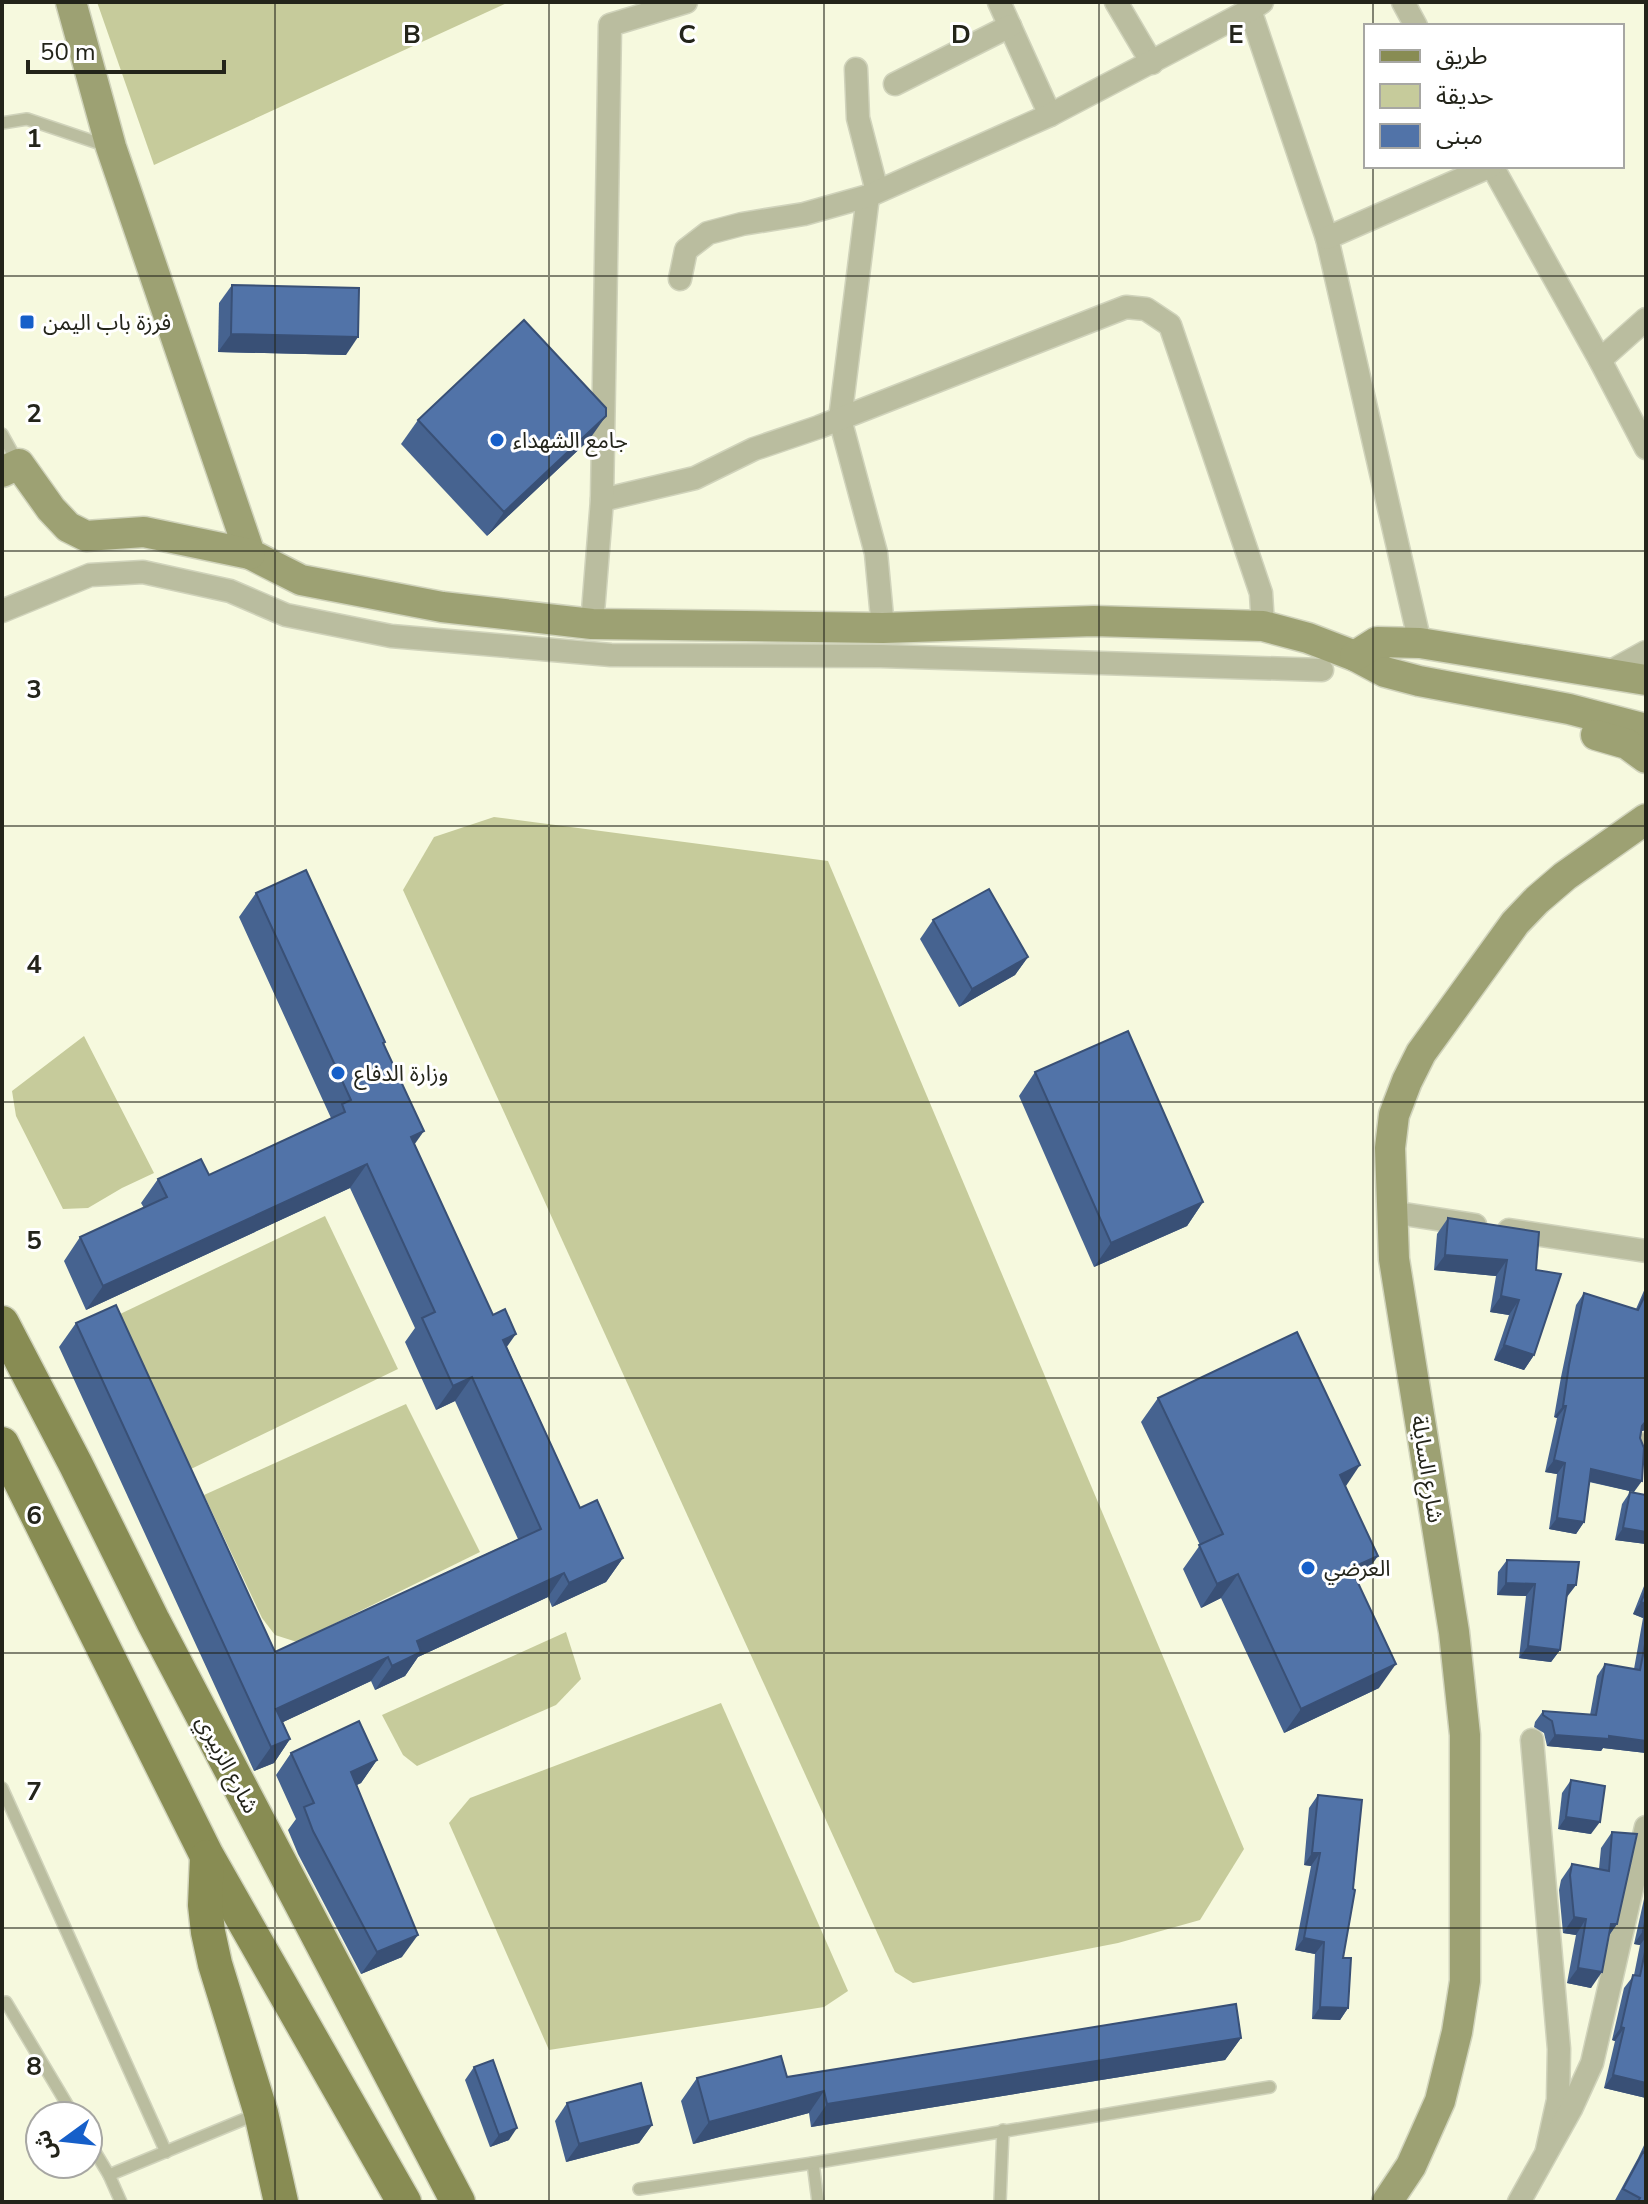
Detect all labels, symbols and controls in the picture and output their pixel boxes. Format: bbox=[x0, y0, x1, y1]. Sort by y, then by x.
text: B bbox=[403, 17, 421, 52]
text: C bbox=[678, 17, 696, 52]
text: D bbox=[951, 17, 971, 52]
text: E bbox=[1228, 17, 1244, 52]
scale bar bbox=[28, 24, 224, 74]
legend bbox=[1364, 24, 1624, 168]
text: 50 m bbox=[40, 36, 96, 68]
text: طريق bbox=[1436, 40, 1488, 72]
text: حديقة bbox=[1436, 80, 1494, 112]
text: مبنى bbox=[1436, 120, 1483, 152]
text: 1 bbox=[26, 121, 42, 156]
place label: فرزة باب اليمن bbox=[43, 308, 171, 338]
marker: فرزة باب اليمن bbox=[18, 313, 36, 331]
text: 2 bbox=[26, 396, 42, 431]
place label: جامع الشهداء bbox=[513, 426, 628, 457]
marker: جامع الشهداء bbox=[488, 431, 506, 449]
text: 3 bbox=[26, 672, 42, 707]
text: 4 bbox=[26, 947, 42, 982]
place label: وزارة الدفاع bbox=[354, 1059, 448, 1090]
marker: وزارة الدفاع bbox=[329, 1064, 347, 1082]
text: 5 bbox=[26, 1223, 42, 1258]
street label: شارع السايلة bbox=[1403, 1413, 1450, 1525]
text: 6 bbox=[26, 1498, 42, 1533]
place label: العرضي bbox=[1324, 1554, 1391, 1585]
marker: العرضي bbox=[1299, 1559, 1317, 1577]
street label: شارع الزبيري bbox=[188, 1710, 266, 1819]
text: 7 bbox=[26, 1774, 42, 1809]
text: 8 bbox=[26, 2049, 42, 2084]
north arrow bbox=[24, 2100, 104, 2180]
text: ش bbox=[27, 2126, 64, 2163]

